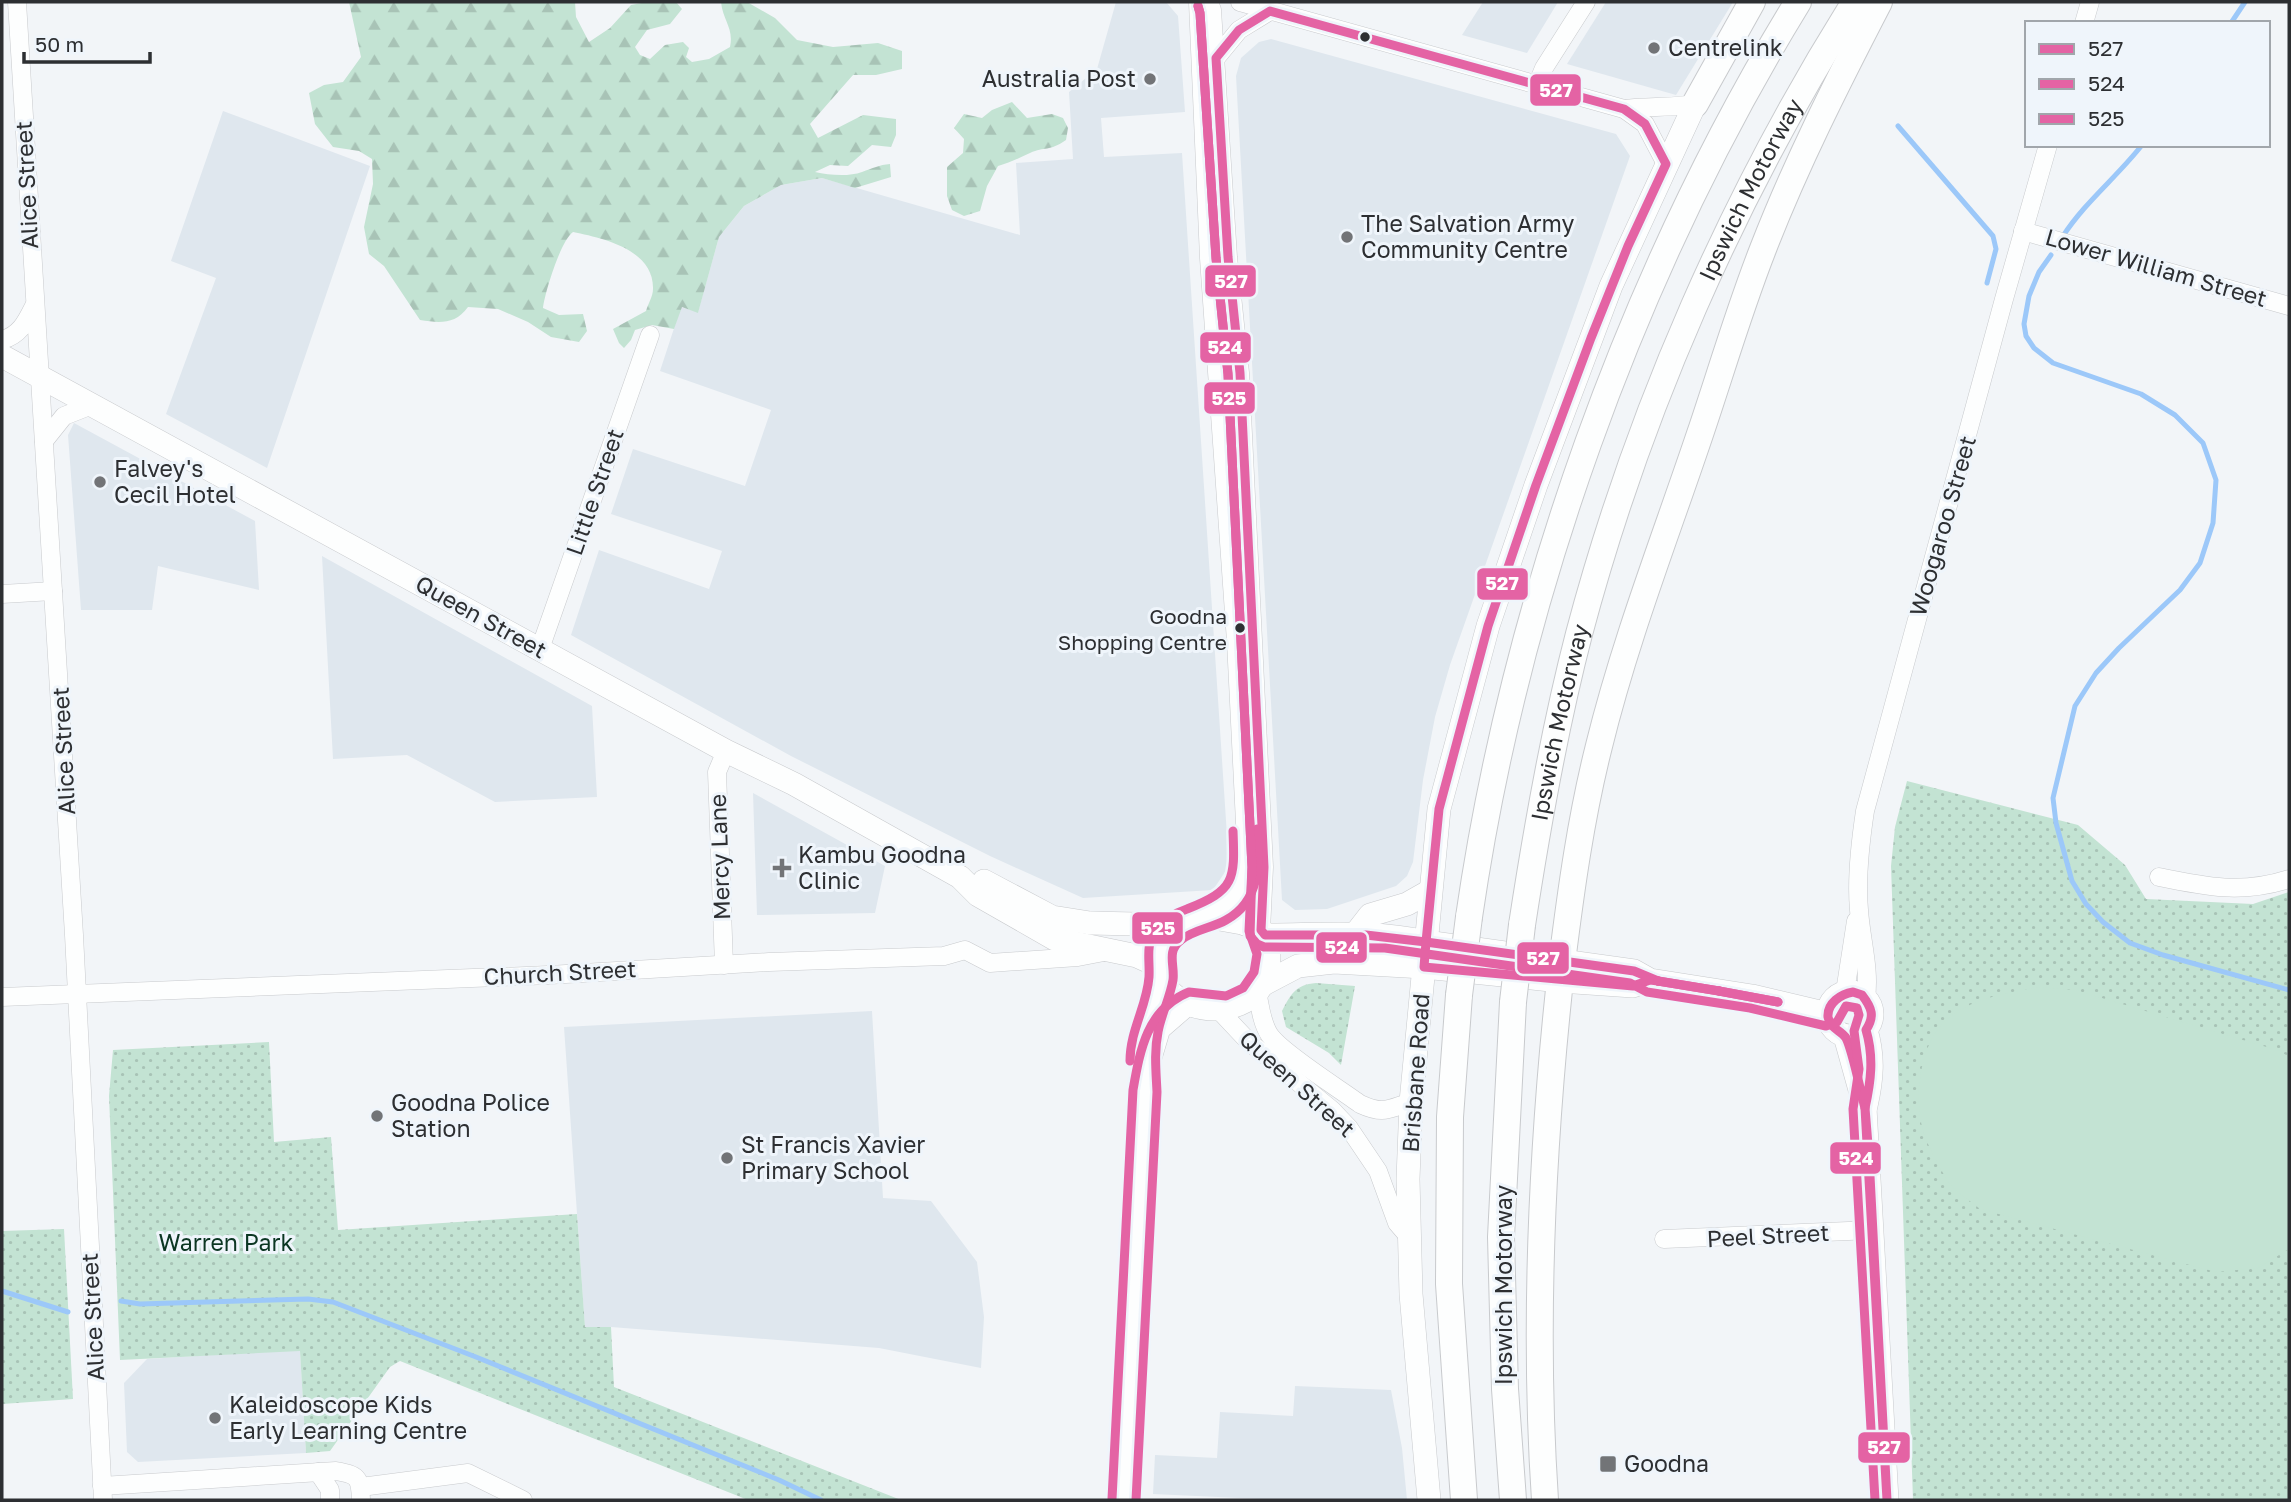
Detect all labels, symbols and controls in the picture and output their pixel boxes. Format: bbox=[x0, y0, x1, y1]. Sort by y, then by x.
scale bar bbox=[24, 21, 150, 65]
legend bbox=[2025, 21, 2270, 147]
unlabelled marker bbox=[1358, 30, 1372, 44]
text: 50 m bbox=[35, 31, 84, 57]
place label: Centrelink bbox=[1668, 33, 1783, 61]
text: 527 bbox=[2088, 35, 2124, 61]
marker: Centrelink bbox=[1646, 40, 1662, 56]
place label: Australia Post bbox=[982, 64, 1136, 92]
text: 524 bbox=[2088, 70, 2125, 96]
marker: Australia Post bbox=[1142, 71, 1158, 87]
line badge: 527 bbox=[1529, 73, 1582, 107]
text: 527 bbox=[1539, 78, 1573, 101]
street label: Ipswich Motorway bbox=[1692, 93, 1808, 285]
text: 525 bbox=[2088, 105, 2125, 131]
street label: Alice Street bbox=[9, 120, 43, 250]
place label: The Salvation Army Community Centre bbox=[1361, 209, 1574, 263]
street label: Lower William Street bbox=[2042, 222, 2270, 312]
marker: The Salvation Army Community Centre bbox=[1339, 229, 1355, 245]
line badge: 527 bbox=[1204, 264, 1257, 298]
text: 527 bbox=[1214, 269, 1248, 292]
line badge: 524 bbox=[1199, 331, 1252, 364]
text: 524 bbox=[1207, 335, 1243, 358]
line badge: 525 bbox=[1203, 381, 1256, 415]
text: 525 bbox=[1212, 386, 1246, 409]
street label: Little Street bbox=[559, 425, 629, 559]
street label: Woogaroo Street bbox=[1903, 432, 1981, 619]
place label: Falvey's Cecil Hotel bbox=[114, 454, 236, 508]
marker: Falvey's Cecil Hotel bbox=[92, 474, 108, 490]
line badge: 527 bbox=[1476, 567, 1529, 601]
street label: Queen Street bbox=[411, 569, 552, 664]
text: 527 bbox=[1485, 571, 1519, 594]
place label: Goodna Shopping Centre bbox=[1058, 603, 1227, 655]
marker: Goodna Shopping Centre bbox=[1233, 621, 1247, 635]
street label: Ipswich Motorway bbox=[1524, 621, 1594, 823]
street label: Alice Street bbox=[46, 686, 80, 816]
street label: Mercy Lane bbox=[703, 793, 735, 921]
place label: Kambu Goodna Clinic bbox=[798, 840, 966, 894]
marker: Kambu Goodna Clinic bbox=[772, 858, 792, 878]
line badge: 525 bbox=[1131, 911, 1184, 945]
text: 525 bbox=[1141, 916, 1175, 939]
line badge: 524 bbox=[1315, 931, 1368, 964]
text: 524 bbox=[1324, 935, 1360, 958]
line badge: 527 bbox=[1516, 941, 1570, 975]
text: 527 bbox=[1526, 946, 1560, 969]
street label: Church Street bbox=[483, 954, 637, 990]
street label: Brisbane Road bbox=[1395, 992, 1435, 1153]
street label: Queen Street bbox=[1234, 1024, 1361, 1142]
place label: Goodna Police Station bbox=[391, 1088, 550, 1142]
marker: Goodna Police Station bbox=[369, 1108, 385, 1124]
place label: St Francis Xavier Primary School bbox=[741, 1130, 925, 1184]
line badge: 524 bbox=[1829, 1141, 1882, 1175]
text: 524 bbox=[1838, 1146, 1874, 1169]
marker: St Francis Xavier Primary School bbox=[719, 1150, 735, 1166]
street label: Ipswich Motorway bbox=[1489, 1185, 1517, 1385]
street label: Peel Street bbox=[1706, 1218, 1830, 1252]
park label: Warren Park bbox=[159, 1228, 293, 1256]
street label: Alice Street bbox=[75, 1252, 109, 1382]
place label: Kaleidoscope Kids Early Learning Centre bbox=[229, 1390, 467, 1444]
marker: Kaleidoscope Kids Early Learning Centre bbox=[207, 1410, 223, 1426]
line badge: 527 bbox=[1857, 1431, 1911, 1464]
text: 527 bbox=[1867, 1435, 1901, 1458]
place label: Goodna bbox=[1624, 1449, 1709, 1477]
marker: Goodna bbox=[1598, 1454, 1618, 1474]

